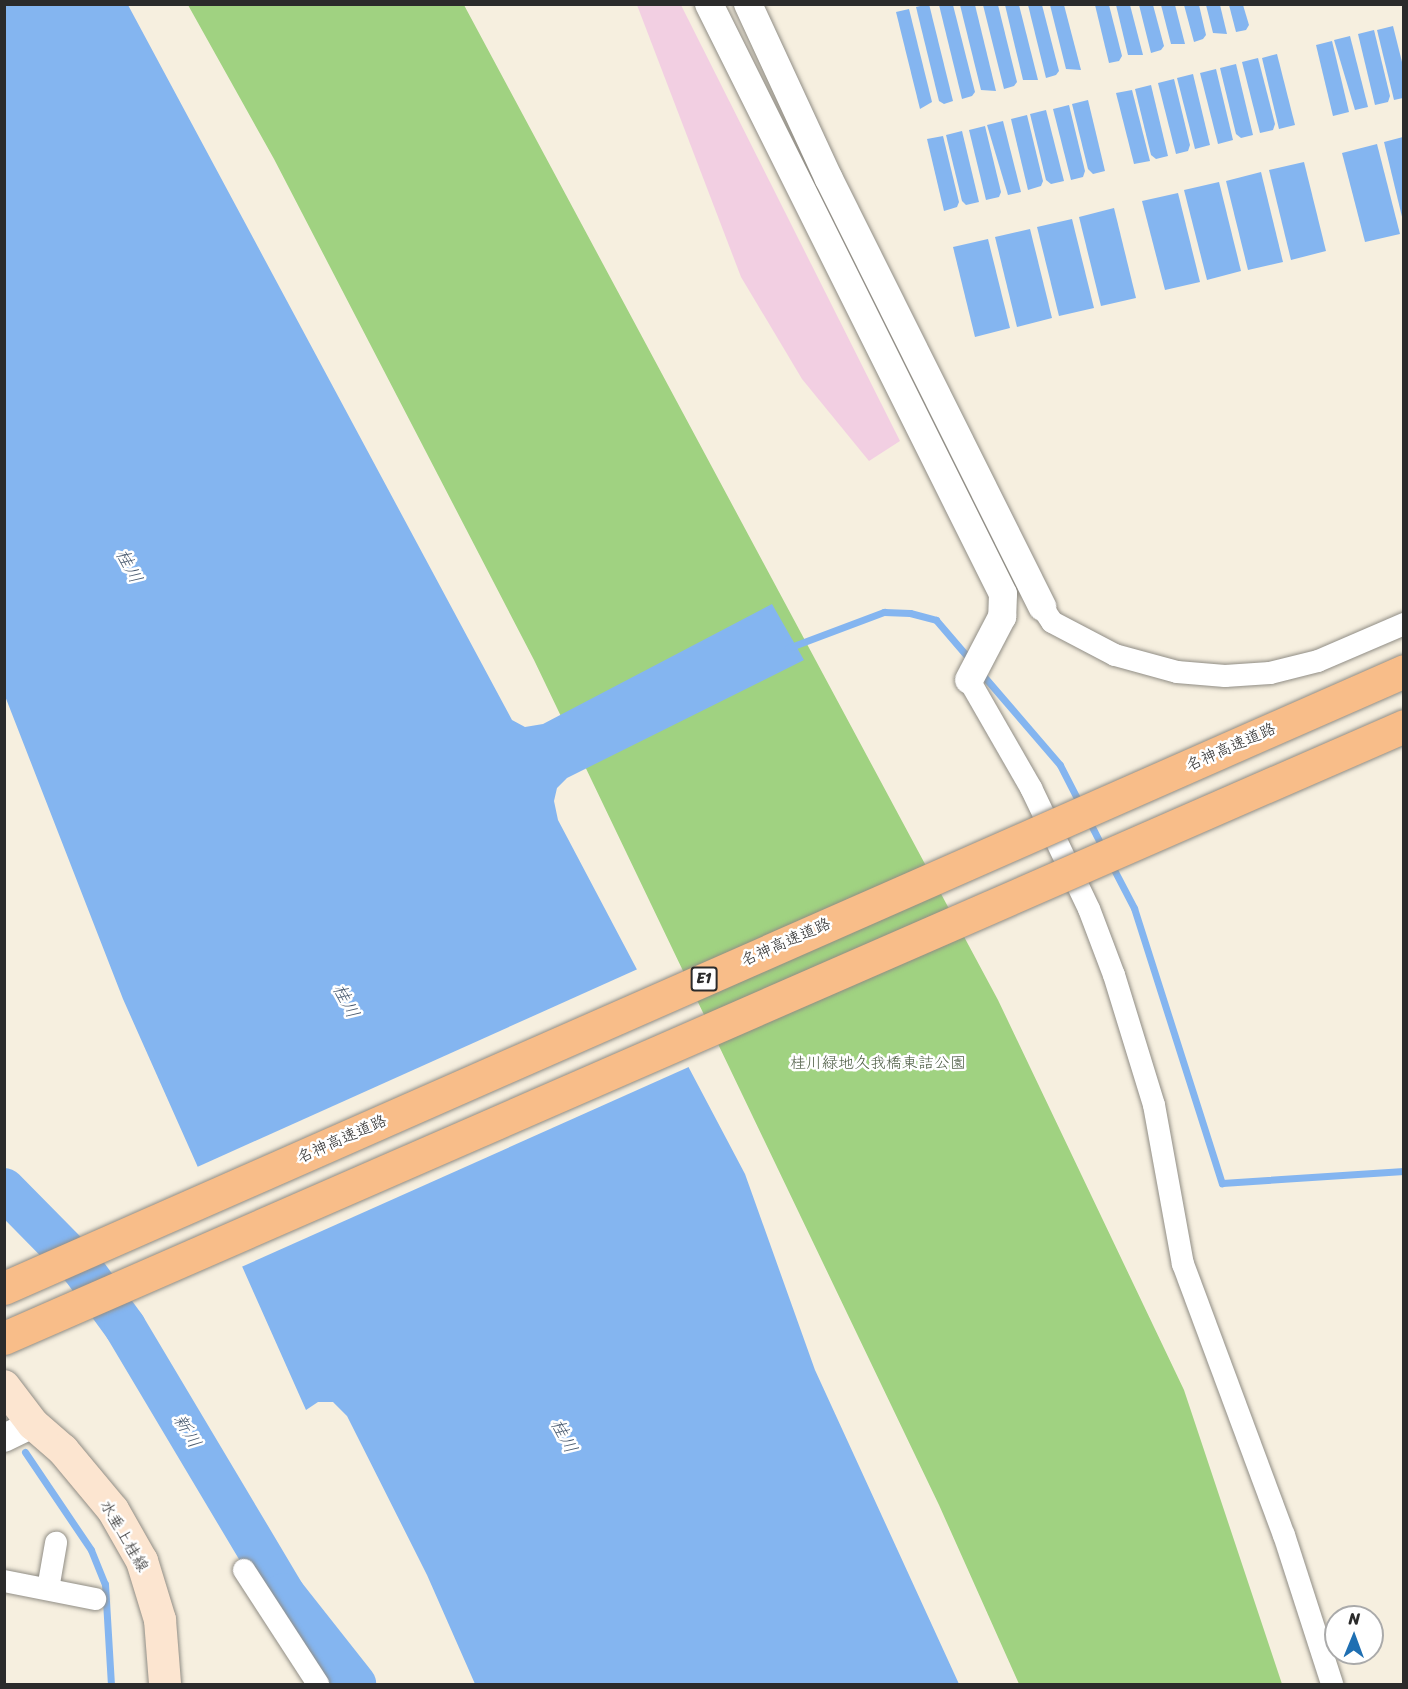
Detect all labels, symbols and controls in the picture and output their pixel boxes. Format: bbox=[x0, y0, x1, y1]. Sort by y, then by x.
water label: 桂川 bbox=[111, 545, 147, 587]
street label: 名神高速道路 bbox=[1183, 719, 1279, 775]
street label: 名神高速道路 bbox=[738, 914, 834, 970]
road number: E1 bbox=[690, 967, 718, 991]
water label: 桂川 bbox=[328, 980, 364, 1022]
park label: 桂川緑地久我橋東詰公園 bbox=[790, 1053, 966, 1073]
street label: 名神高速道路 bbox=[294, 1111, 390, 1167]
water label: 新川 bbox=[168, 1410, 206, 1452]
water label: 桂川 bbox=[546, 1415, 582, 1457]
street label: 水垂上桂線 bbox=[96, 1497, 152, 1575]
text: N bbox=[1348, 1604, 1360, 1633]
north arrow bbox=[1324, 1605, 1384, 1665]

